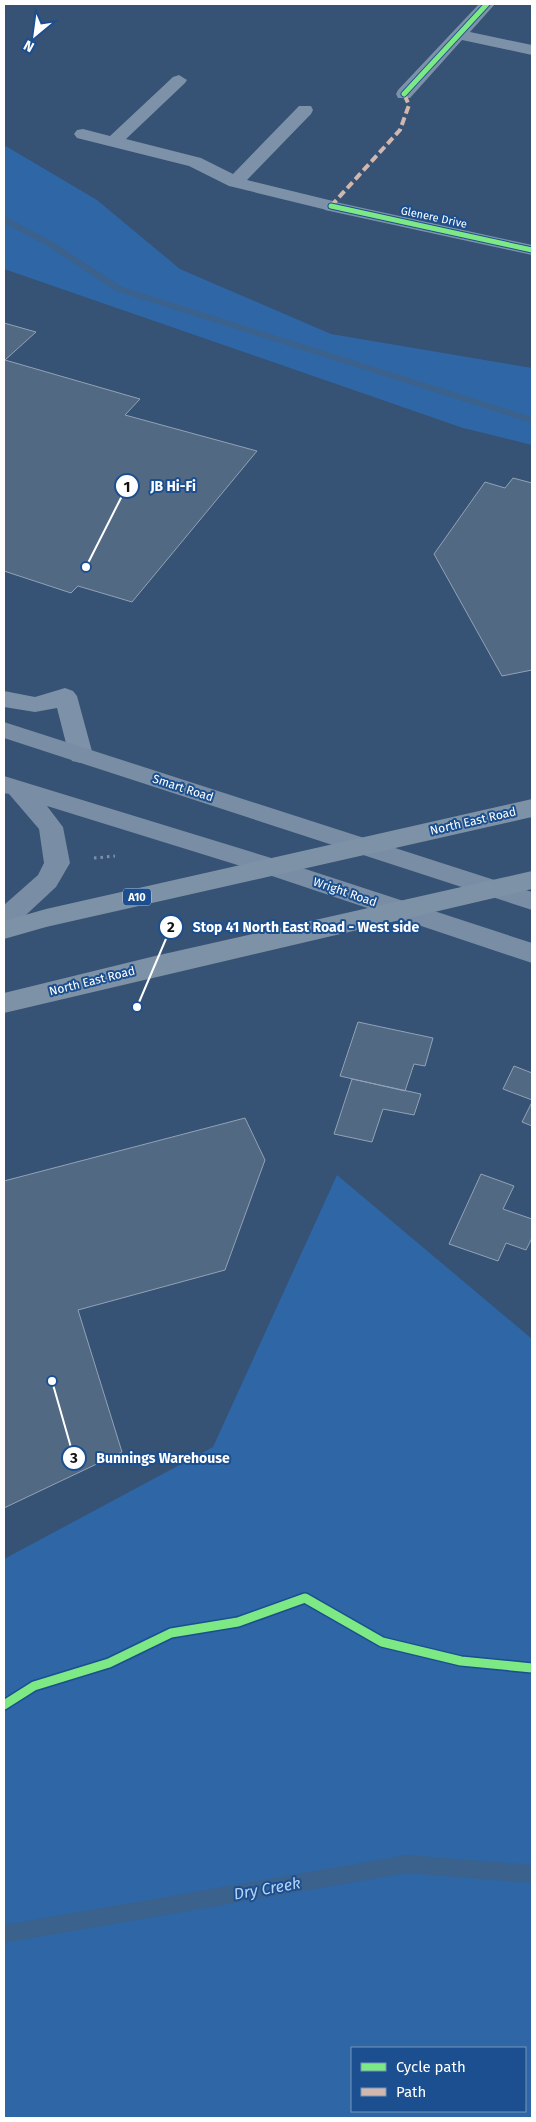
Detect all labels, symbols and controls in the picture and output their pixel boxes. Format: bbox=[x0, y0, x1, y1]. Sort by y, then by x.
north arrow bbox=[10, 10, 60, 60]
text: N bbox=[21, 36, 37, 56]
street label: Glenere Drive bbox=[400, 204, 468, 231]
callout: JB Hi-Fi bbox=[115, 472, 206, 501]
text: 1 bbox=[124, 478, 130, 496]
text: JB Hi-Fi bbox=[149, 478, 196, 495]
street label: Smart Road bbox=[151, 772, 215, 804]
street label: North East Road bbox=[429, 804, 517, 838]
street label: Wright Road bbox=[311, 875, 379, 909]
road number: A10 bbox=[123, 889, 151, 906]
callout: Stop 41 North East Road - West side bbox=[158, 912, 430, 941]
text: 2 bbox=[167, 918, 175, 936]
text: Stop 41 North East Road - West side bbox=[193, 919, 420, 936]
street label: North East Road bbox=[48, 964, 136, 998]
callout: Bunnings Warehouse bbox=[62, 1443, 240, 1472]
text: 3 bbox=[69, 1449, 78, 1467]
text: Bunnings Warehouse bbox=[96, 1450, 230, 1467]
water label: Dry Creek bbox=[232, 1873, 302, 1904]
legend bbox=[351, 2047, 526, 2112]
text: Cycle path bbox=[396, 2058, 466, 2076]
text: Path bbox=[396, 2083, 426, 2101]

